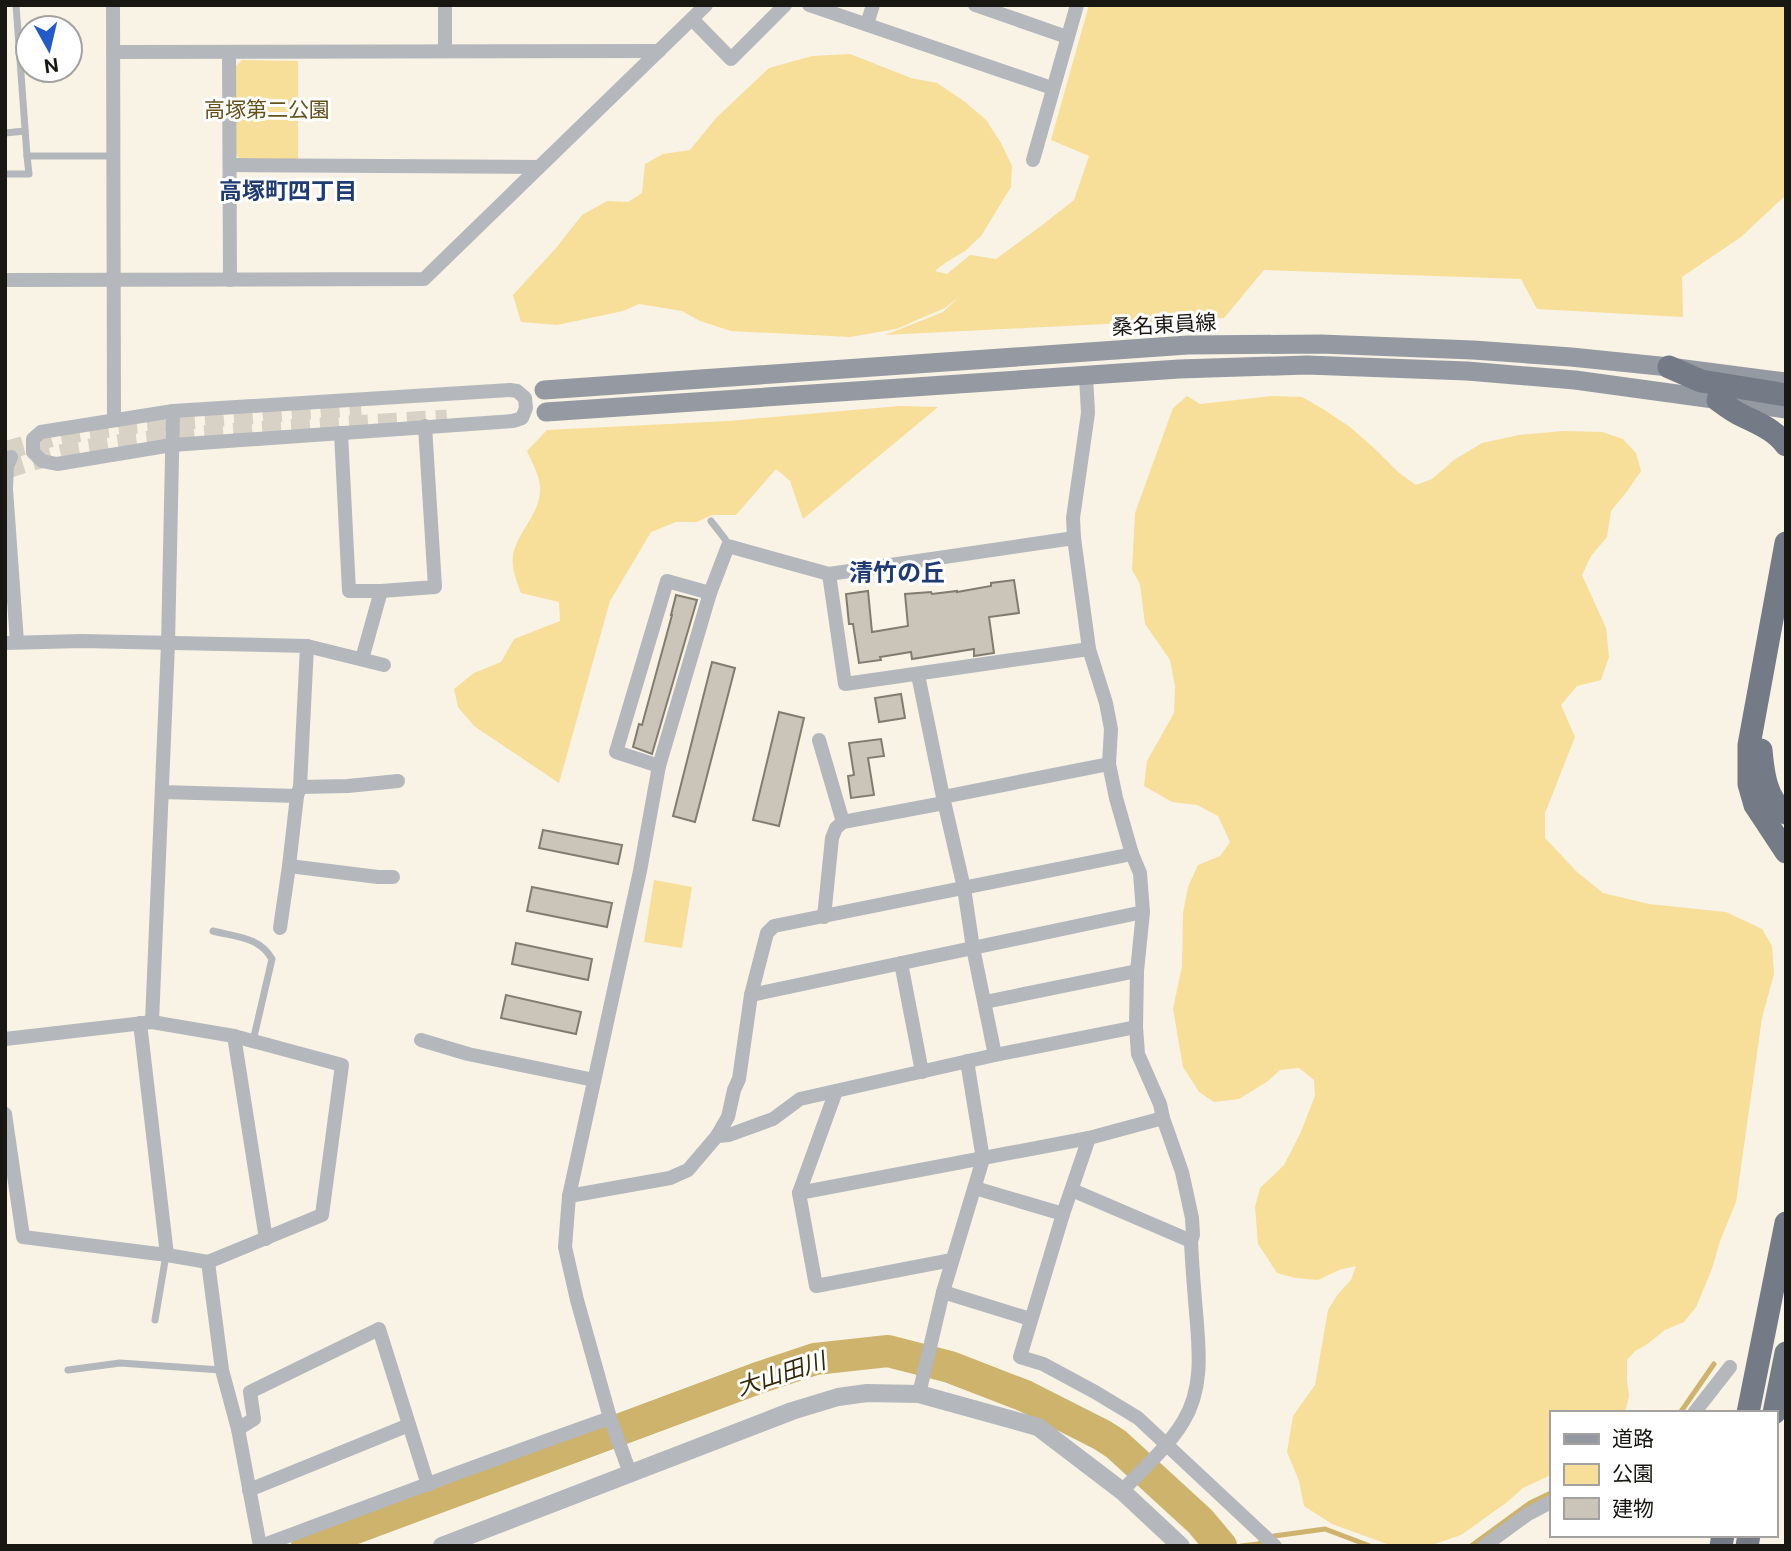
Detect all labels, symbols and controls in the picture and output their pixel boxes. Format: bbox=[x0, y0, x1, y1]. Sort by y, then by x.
north arrow bbox=[14, 14, 84, 84]
text: N bbox=[42, 54, 60, 78]
park label: 高塚第二公園 bbox=[204, 97, 330, 122]
district label: 高塚町四丁目 bbox=[219, 177, 357, 204]
street label: 桑名東員線 bbox=[1111, 309, 1217, 340]
district label: 清竹の丘 bbox=[849, 558, 945, 586]
water label: 大山田川 bbox=[733, 1346, 832, 1401]
legend bbox=[1550, 1411, 1777, 1537]
text: 道路 bbox=[1612, 1426, 1654, 1451]
text: 公園 bbox=[1612, 1461, 1654, 1486]
text: 建物 bbox=[1612, 1496, 1654, 1521]

